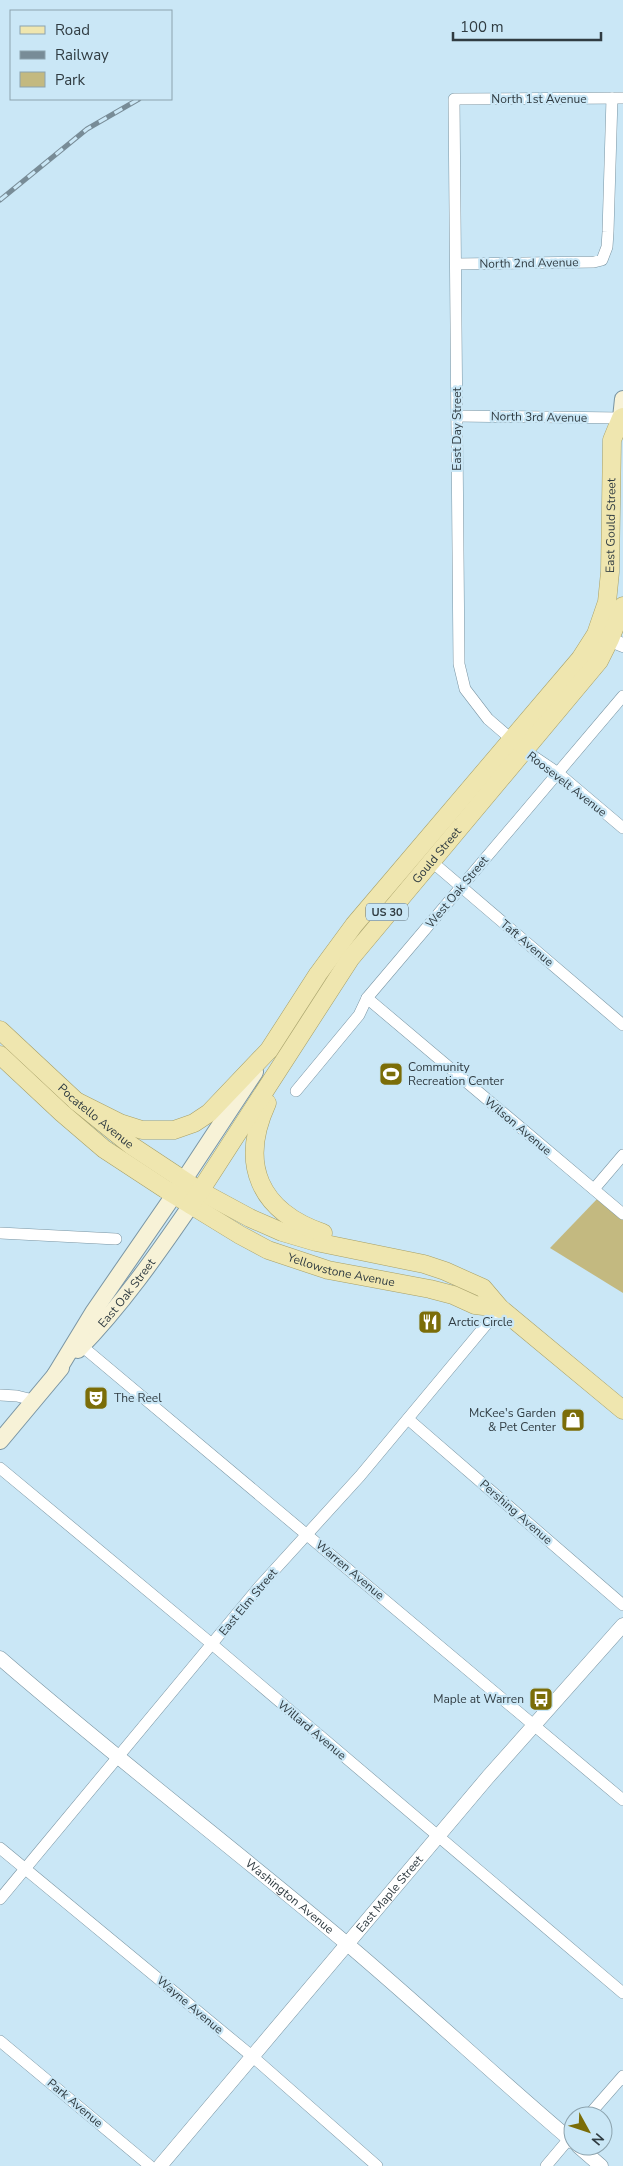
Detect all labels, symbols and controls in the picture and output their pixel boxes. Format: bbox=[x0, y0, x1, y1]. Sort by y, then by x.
legend bbox=[10, 10, 172, 100]
scale bar bbox=[453, 10, 600, 42]
text: 100 m bbox=[460, 17, 504, 37]
text: Road bbox=[55, 20, 90, 40]
text: Railway bbox=[55, 45, 109, 65]
text: Park bbox=[55, 70, 85, 90]
street label: North 1st Avenue bbox=[491, 91, 587, 107]
street label: North 2nd Avenue bbox=[479, 254, 579, 272]
street label: East Day Street bbox=[449, 386, 465, 471]
street label: North 3rd Avenue bbox=[491, 408, 587, 426]
street label: East Gould Street bbox=[602, 477, 619, 573]
street label: Roosevelt Avenue bbox=[524, 748, 610, 820]
street label: Gould Street bbox=[409, 823, 465, 887]
street label: West Oak Street bbox=[422, 852, 492, 931]
road number: US 30 bbox=[366, 904, 408, 920]
street label: Taft Avenue bbox=[497, 916, 557, 970]
place label: Community Recreation Center bbox=[408, 1059, 505, 1089]
sports icon: Community Recreation Center bbox=[378, 1061, 404, 1087]
street label: Pocatello Avenue bbox=[54, 1080, 137, 1152]
street label: Wilson Avenue bbox=[481, 1093, 555, 1159]
street label: Yellowstone Avenue bbox=[285, 1249, 396, 1290]
street label: East Oak Street bbox=[94, 1255, 159, 1331]
restaurant icon: Arctic Circle bbox=[417, 1309, 443, 1335]
place label: Arctic Circle bbox=[448, 1314, 513, 1330]
theatre icon: The Reel bbox=[83, 1385, 109, 1411]
place label: The Reel bbox=[114, 1390, 162, 1406]
place label: McKee's Garden & Pet Center bbox=[469, 1405, 557, 1435]
shop icon: McKee's Garden & Pet Center bbox=[560, 1407, 586, 1433]
street label: Pershing Avenue bbox=[476, 1476, 556, 1548]
street label: Warren Avenue bbox=[312, 1537, 388, 1603]
street label: East Elm Street bbox=[215, 1564, 281, 1639]
bus stop icon: Maple at Warren bbox=[528, 1686, 554, 1712]
place label: Maple at Warren bbox=[433, 1691, 524, 1707]
street label: Willard Avenue bbox=[274, 1697, 350, 1763]
street label: East Maple Street bbox=[353, 1851, 427, 1936]
street label: Washington Avenue bbox=[242, 1855, 337, 1937]
street label: Wayne Avenue bbox=[153, 1972, 227, 2038]
street label: Park Avenue bbox=[44, 2075, 106, 2131]
north arrow bbox=[563, 2106, 613, 2156]
text: N bbox=[587, 2129, 608, 2149]

